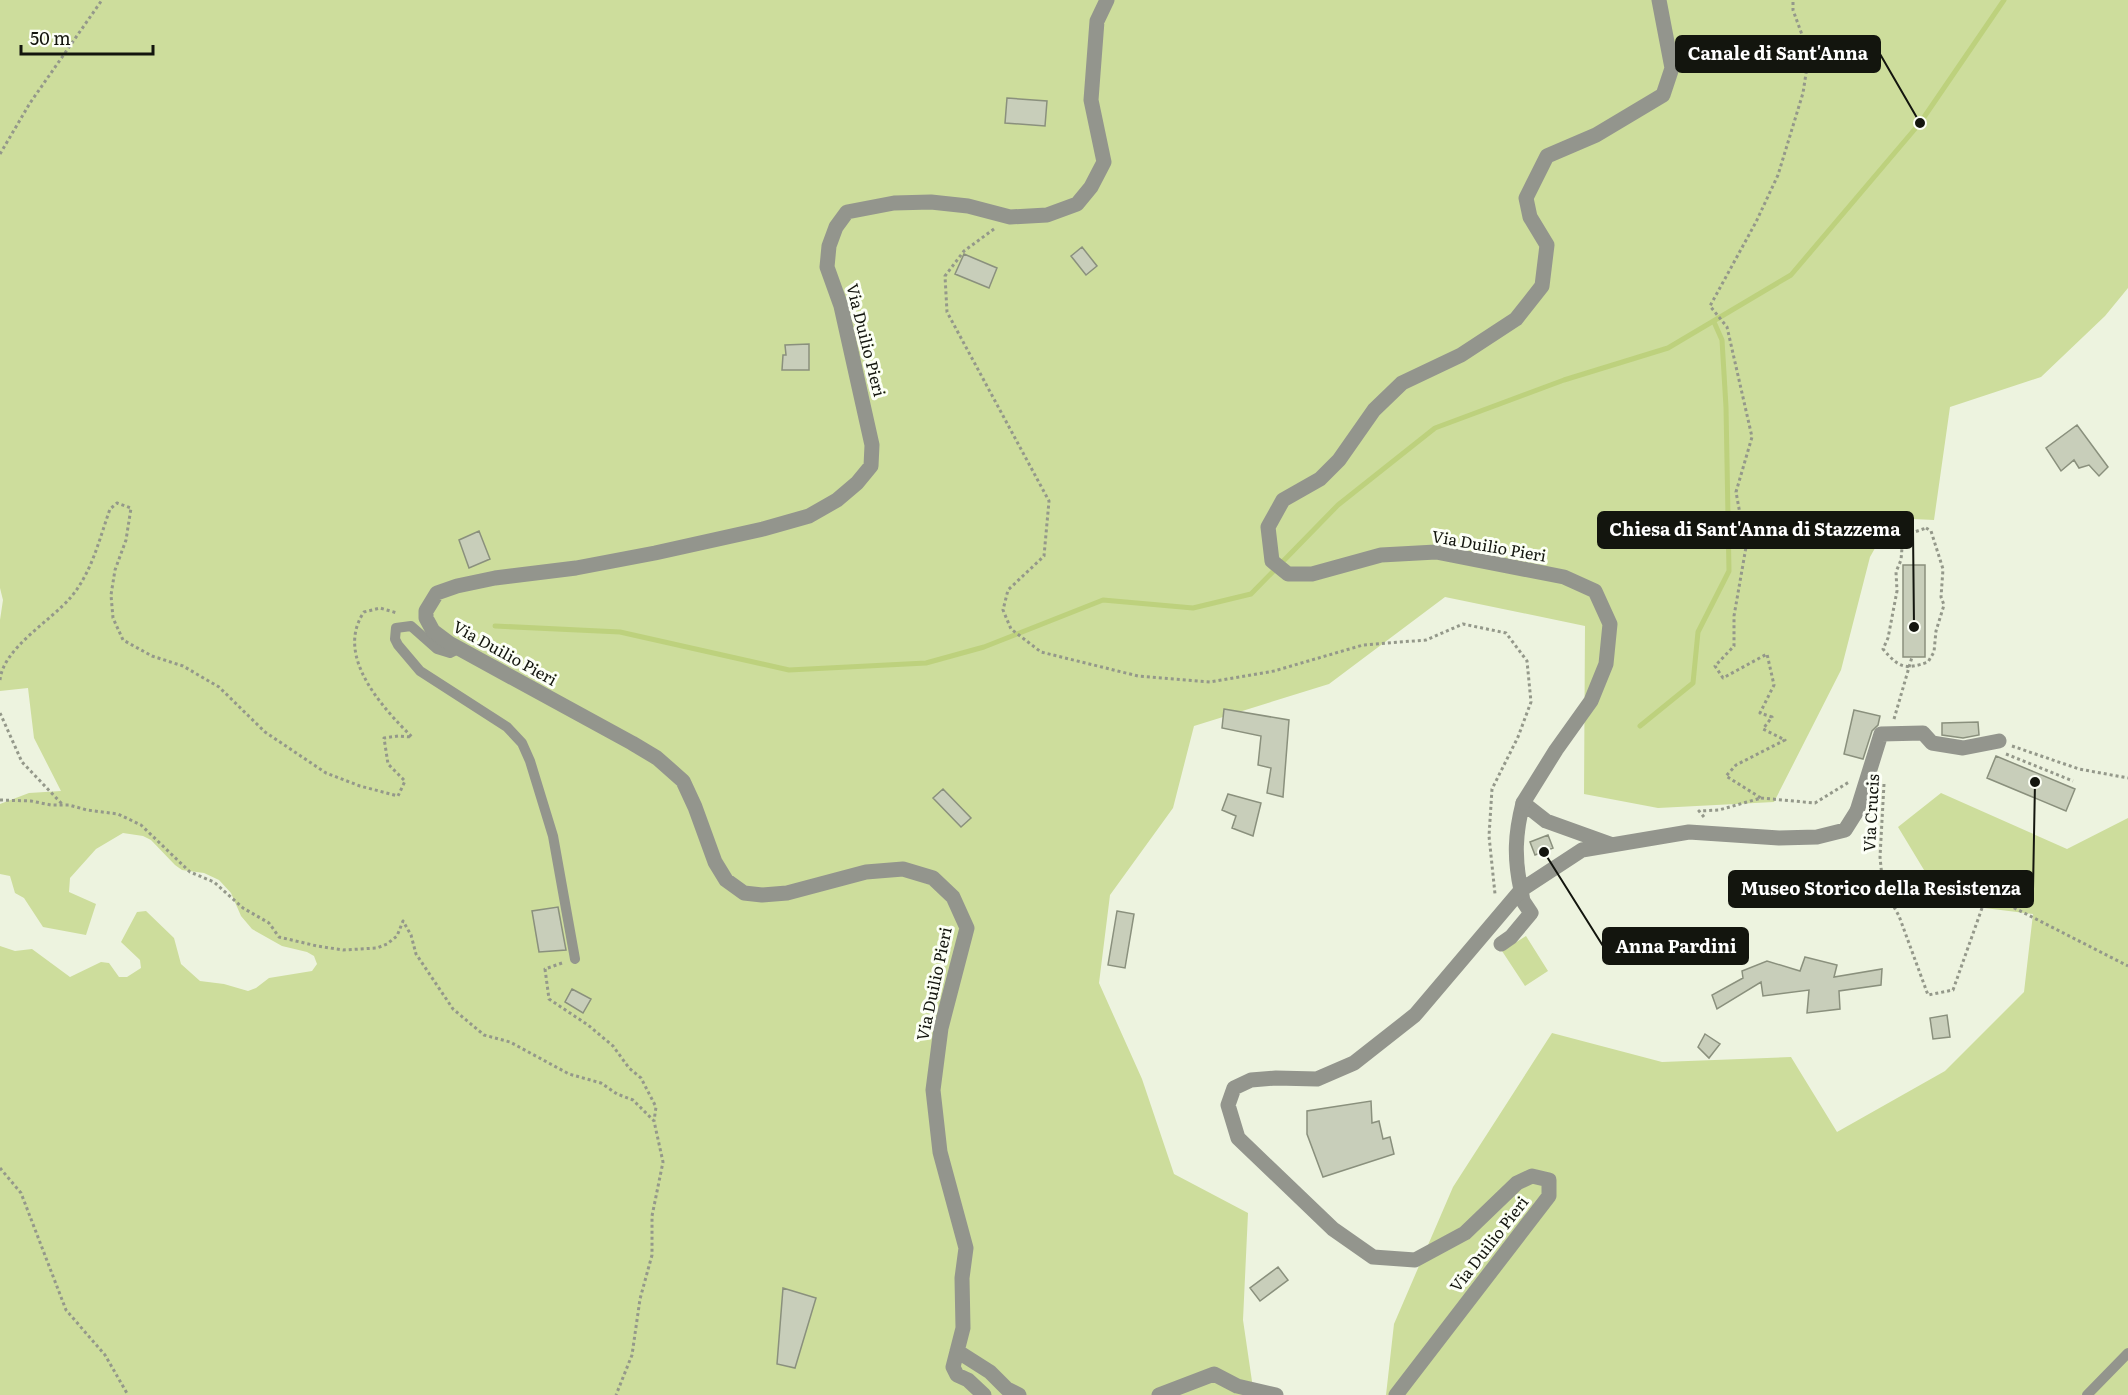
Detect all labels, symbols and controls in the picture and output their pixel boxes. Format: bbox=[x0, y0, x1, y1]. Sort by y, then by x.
scale bar bbox=[21, 18, 153, 56]
text: 50 m bbox=[30, 24, 71, 51]
callout: Canale di Sant'Anna bbox=[1676, 36, 1880, 72]
text: Canale di Sant'Anna bbox=[1688, 39, 1869, 66]
street label: Via Duilio Pieri bbox=[841, 281, 893, 399]
callout: Chiesa di Sant'Anna di Stazzema bbox=[1598, 512, 1913, 548]
text: Chiesa di Sant'Anna di Stazzema bbox=[1609, 515, 1901, 542]
street label: Via Duilio Pieri bbox=[1430, 523, 1548, 567]
street label: Via Duilio Pieri bbox=[449, 614, 562, 691]
street label: Via Crucis bbox=[1856, 773, 1884, 853]
callout: Museo Storico della Resistenza bbox=[1729, 871, 2033, 907]
text: Museo Storico della Resistenza bbox=[1741, 874, 2022, 901]
street label: Via Duilio Pieri bbox=[909, 925, 957, 1043]
callout: Anna Pardini bbox=[1603, 928, 1748, 964]
text: Anna Pardini bbox=[1615, 932, 1737, 959]
street label: Via Duilio Pieri bbox=[1443, 1190, 1533, 1296]

